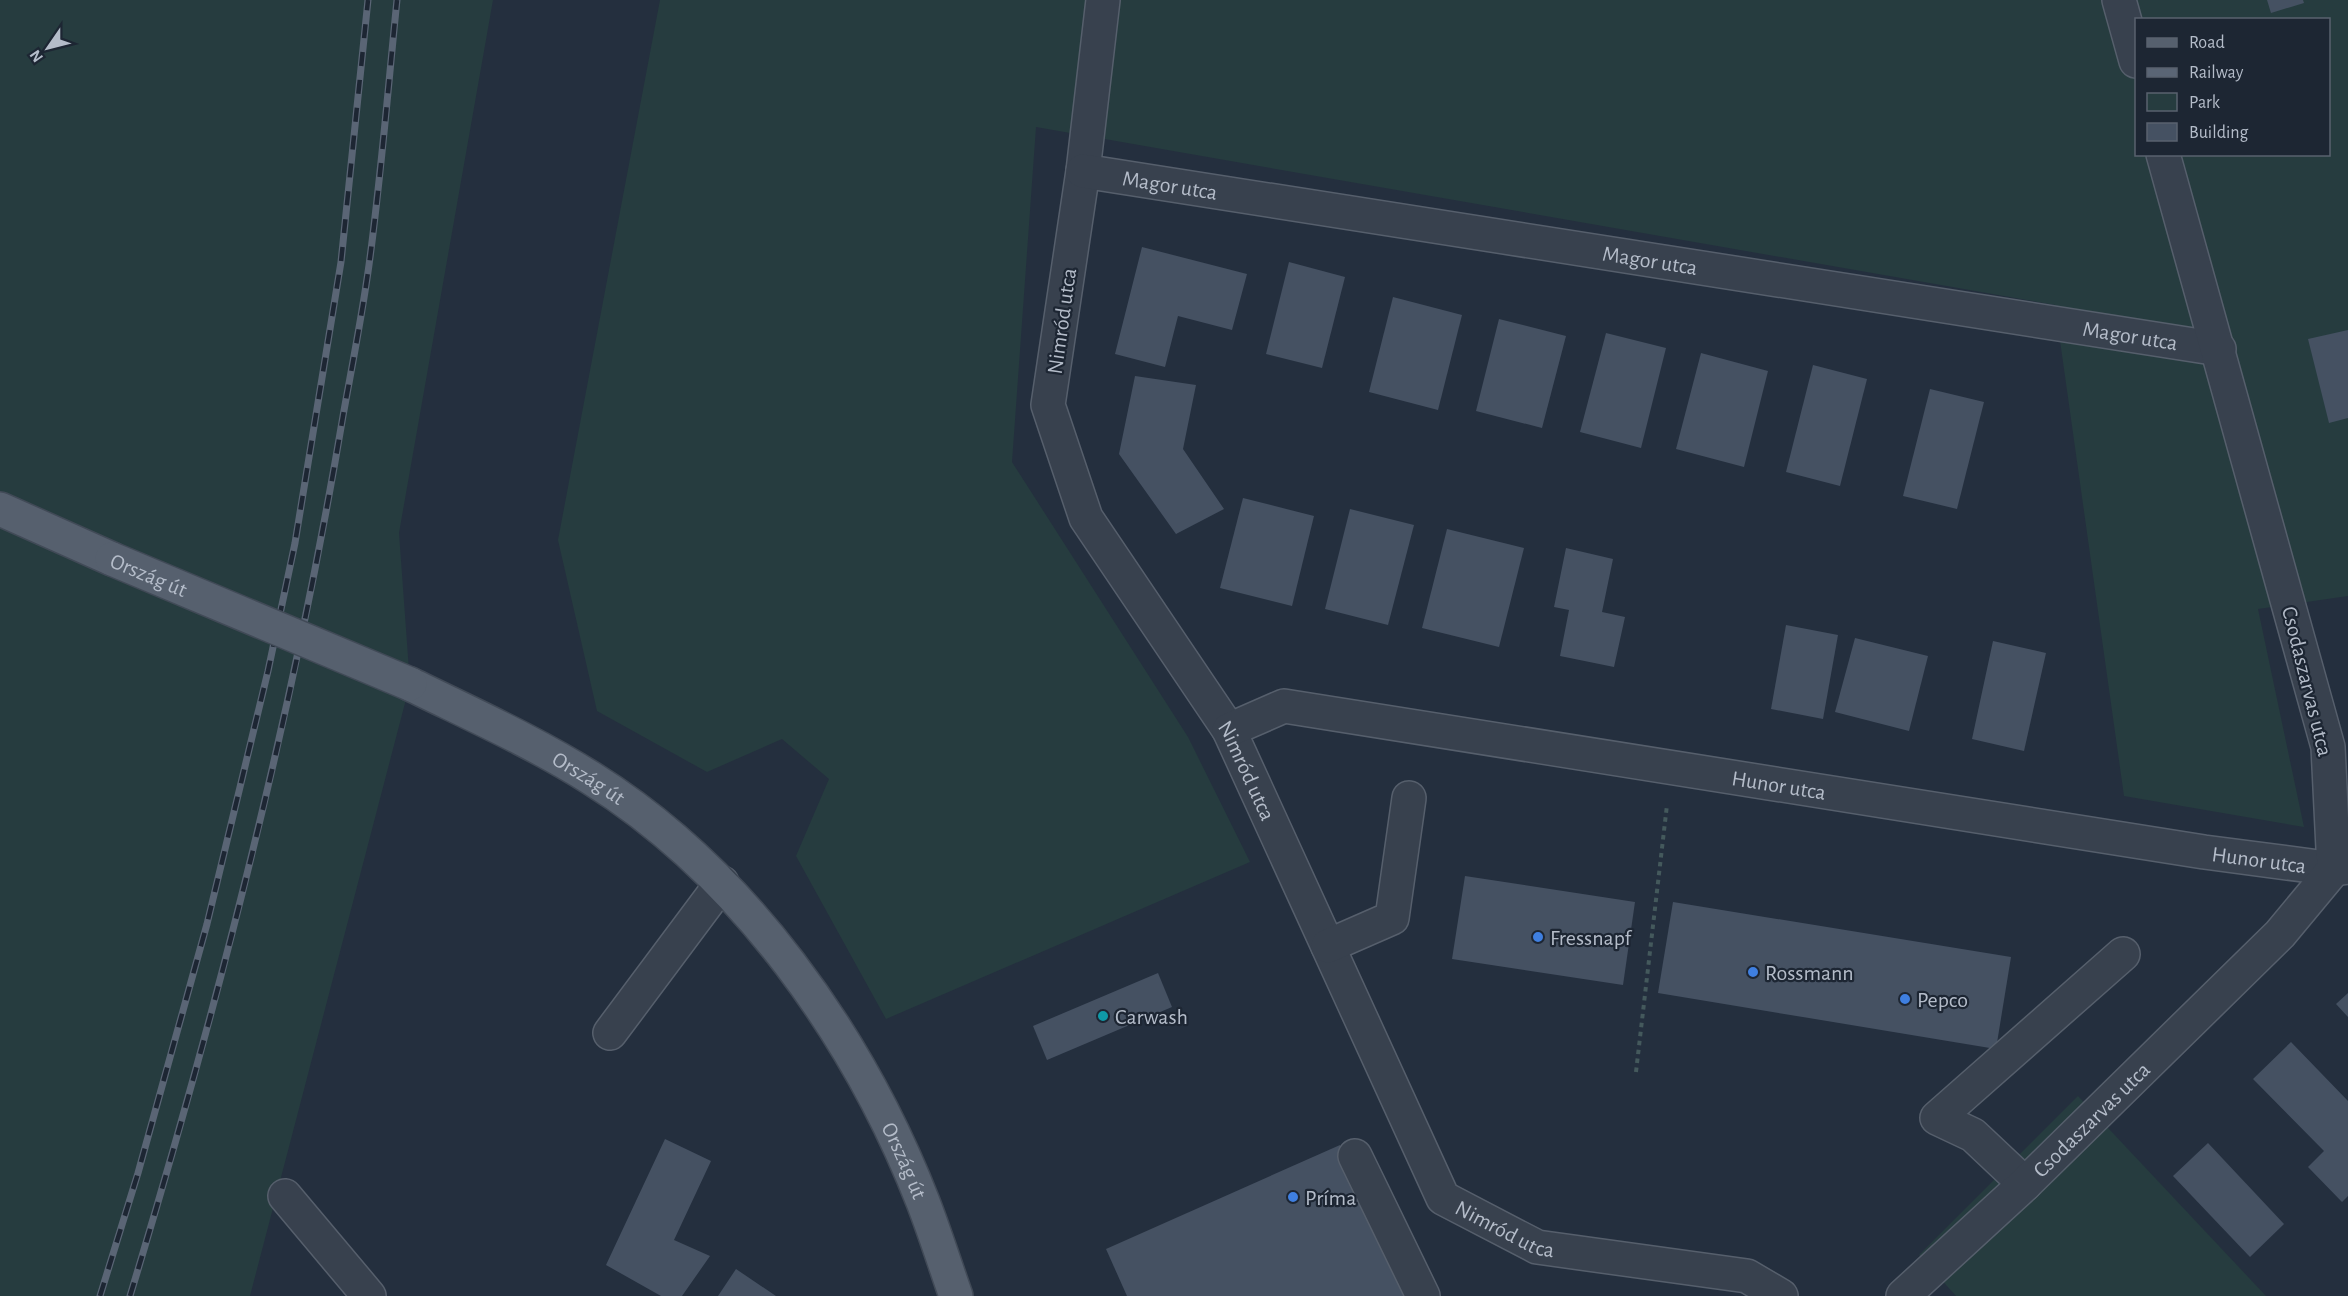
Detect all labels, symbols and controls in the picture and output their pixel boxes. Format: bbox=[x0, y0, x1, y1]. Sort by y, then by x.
north arrow bbox=[18, 18, 78, 78]
legend bbox=[2135, 18, 2330, 156]
text: Road bbox=[2189, 34, 2225, 52]
text: N bbox=[27, 47, 46, 65]
text: Railway bbox=[2189, 64, 2244, 82]
text: Park bbox=[2189, 94, 2221, 112]
text: Building bbox=[2189, 124, 2249, 142]
street label: Magor utca bbox=[1121, 167, 1219, 204]
street label: Magor utca bbox=[1601, 243, 1699, 279]
street label: Nimród utca bbox=[1044, 267, 1080, 376]
street label: Magor utca bbox=[2081, 318, 2179, 354]
street label: Ország út bbox=[107, 550, 190, 601]
street label: Csodaszarvas utca bbox=[2278, 604, 2336, 758]
street label: Nimród utca bbox=[1214, 717, 1279, 824]
street label: Ország út bbox=[548, 748, 629, 809]
street label: Hunor utca bbox=[1730, 767, 1827, 804]
street label: Hunor utca bbox=[2210, 843, 2307, 877]
place label: Fressnapf bbox=[1550, 927, 1633, 949]
marker: Fressnapf bbox=[1531, 930, 1545, 944]
place label: Rossmann bbox=[1765, 962, 1854, 984]
marker: Rossmann bbox=[1746, 965, 1760, 979]
place label: Pepco bbox=[1917, 989, 1968, 1011]
marker: Pepco bbox=[1898, 992, 1912, 1006]
place label: Carwash bbox=[1115, 1006, 1188, 1028]
marker: Carwash bbox=[1096, 1009, 1110, 1023]
street label: Csodaszarvas utca bbox=[2029, 1058, 2154, 1182]
street label: Ország út bbox=[878, 1119, 931, 1202]
place label: Príma bbox=[1305, 1187, 1356, 1209]
marker: Príma bbox=[1286, 1190, 1300, 1204]
street label: Nimród utca bbox=[1452, 1197, 1555, 1261]

